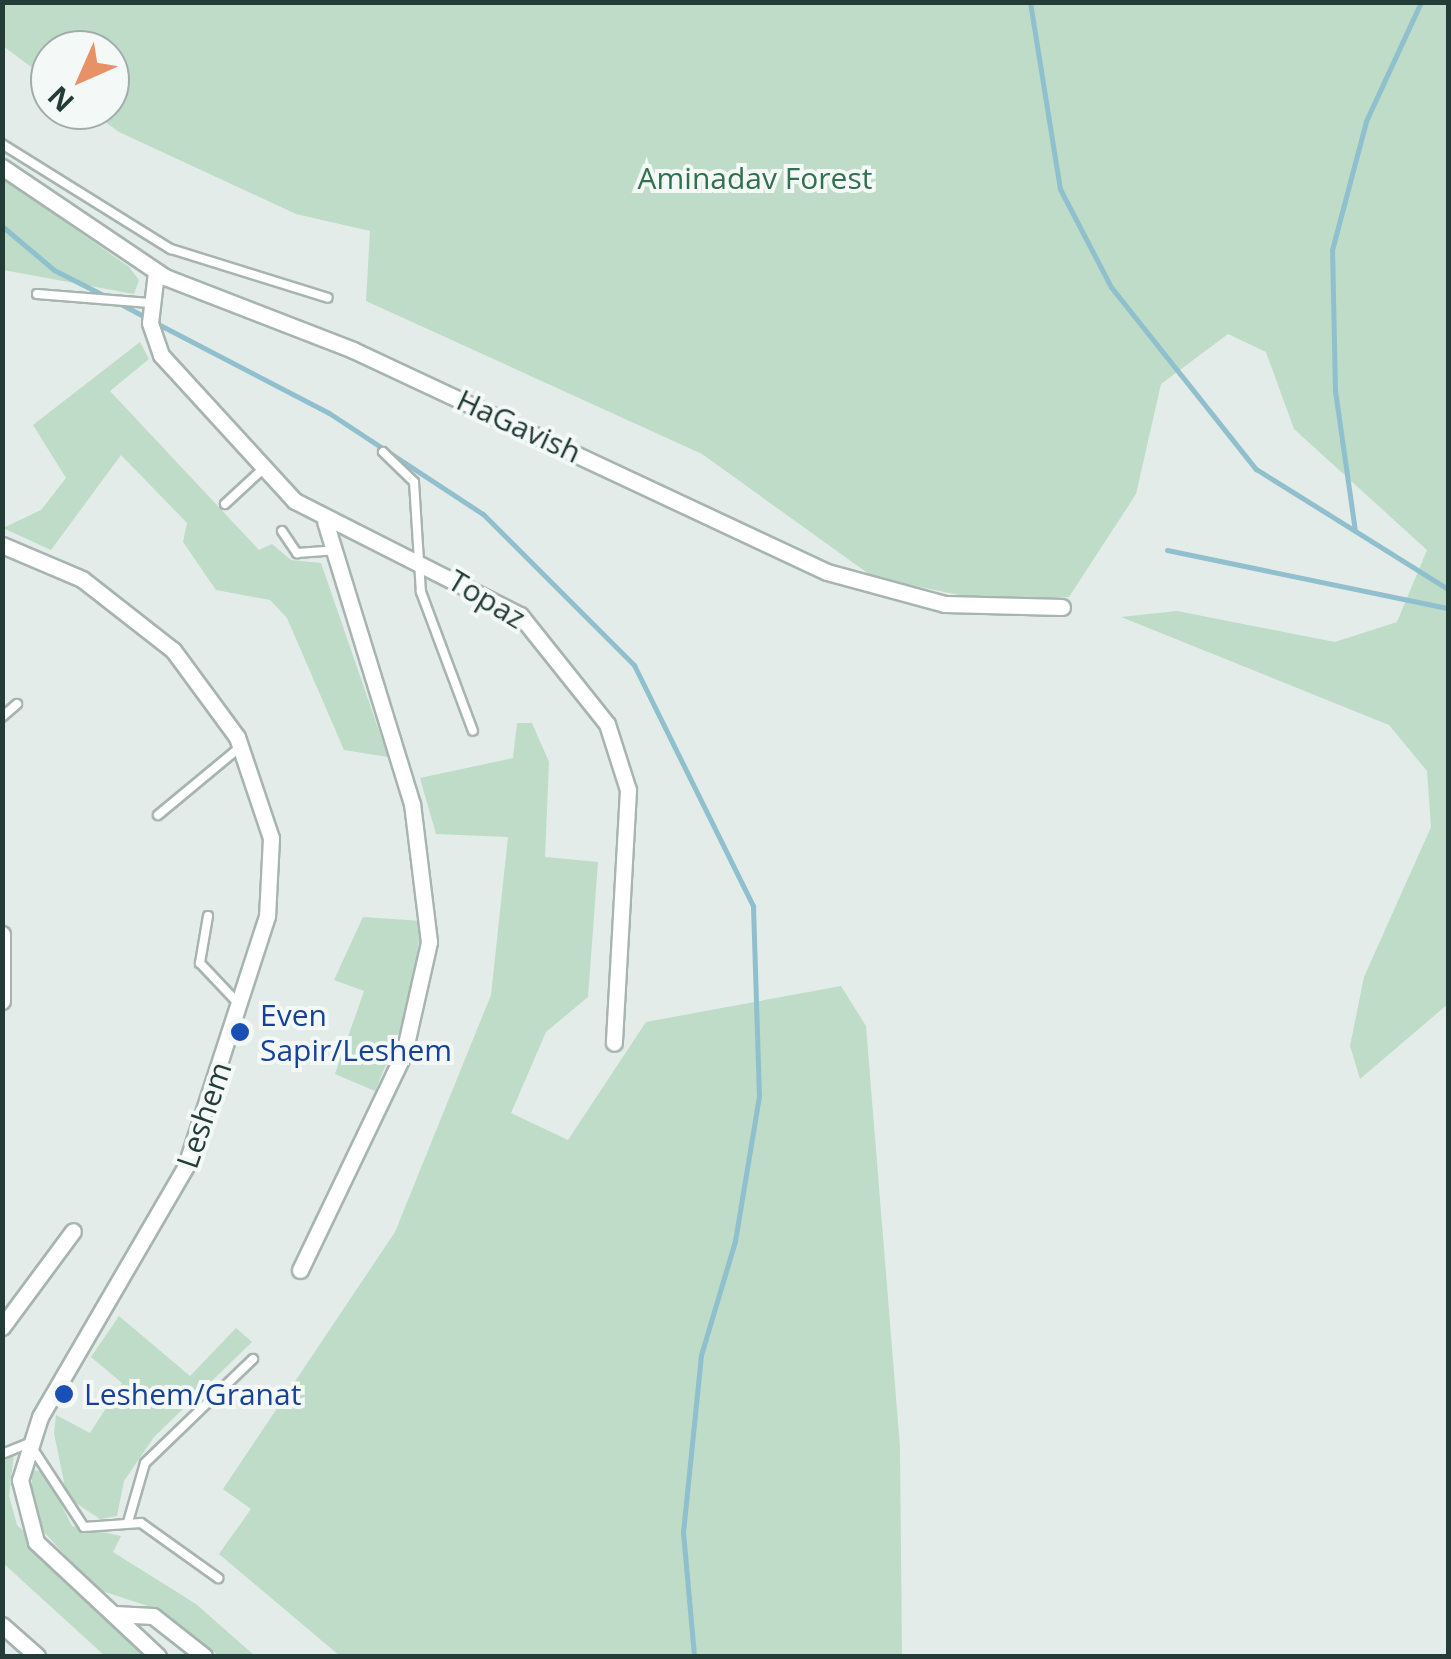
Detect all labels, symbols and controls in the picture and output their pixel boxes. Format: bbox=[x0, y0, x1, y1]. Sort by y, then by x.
north arrow bbox=[30, 30, 130, 130]
text: N bbox=[39, 78, 82, 121]
park label: Aminadav Forest bbox=[638, 160, 872, 196]
street label: HaGavish bbox=[451, 382, 587, 470]
street label: Topaz bbox=[442, 562, 532, 636]
place label: Even Sapir/Leshem bbox=[260, 997, 452, 1068]
marker: Even Sapir/Leshem bbox=[229, 1021, 251, 1043]
street label: Leshem bbox=[169, 1057, 239, 1173]
place label: Leshem/Granat bbox=[84, 1376, 301, 1412]
marker: Leshem/Granat bbox=[53, 1383, 75, 1405]

